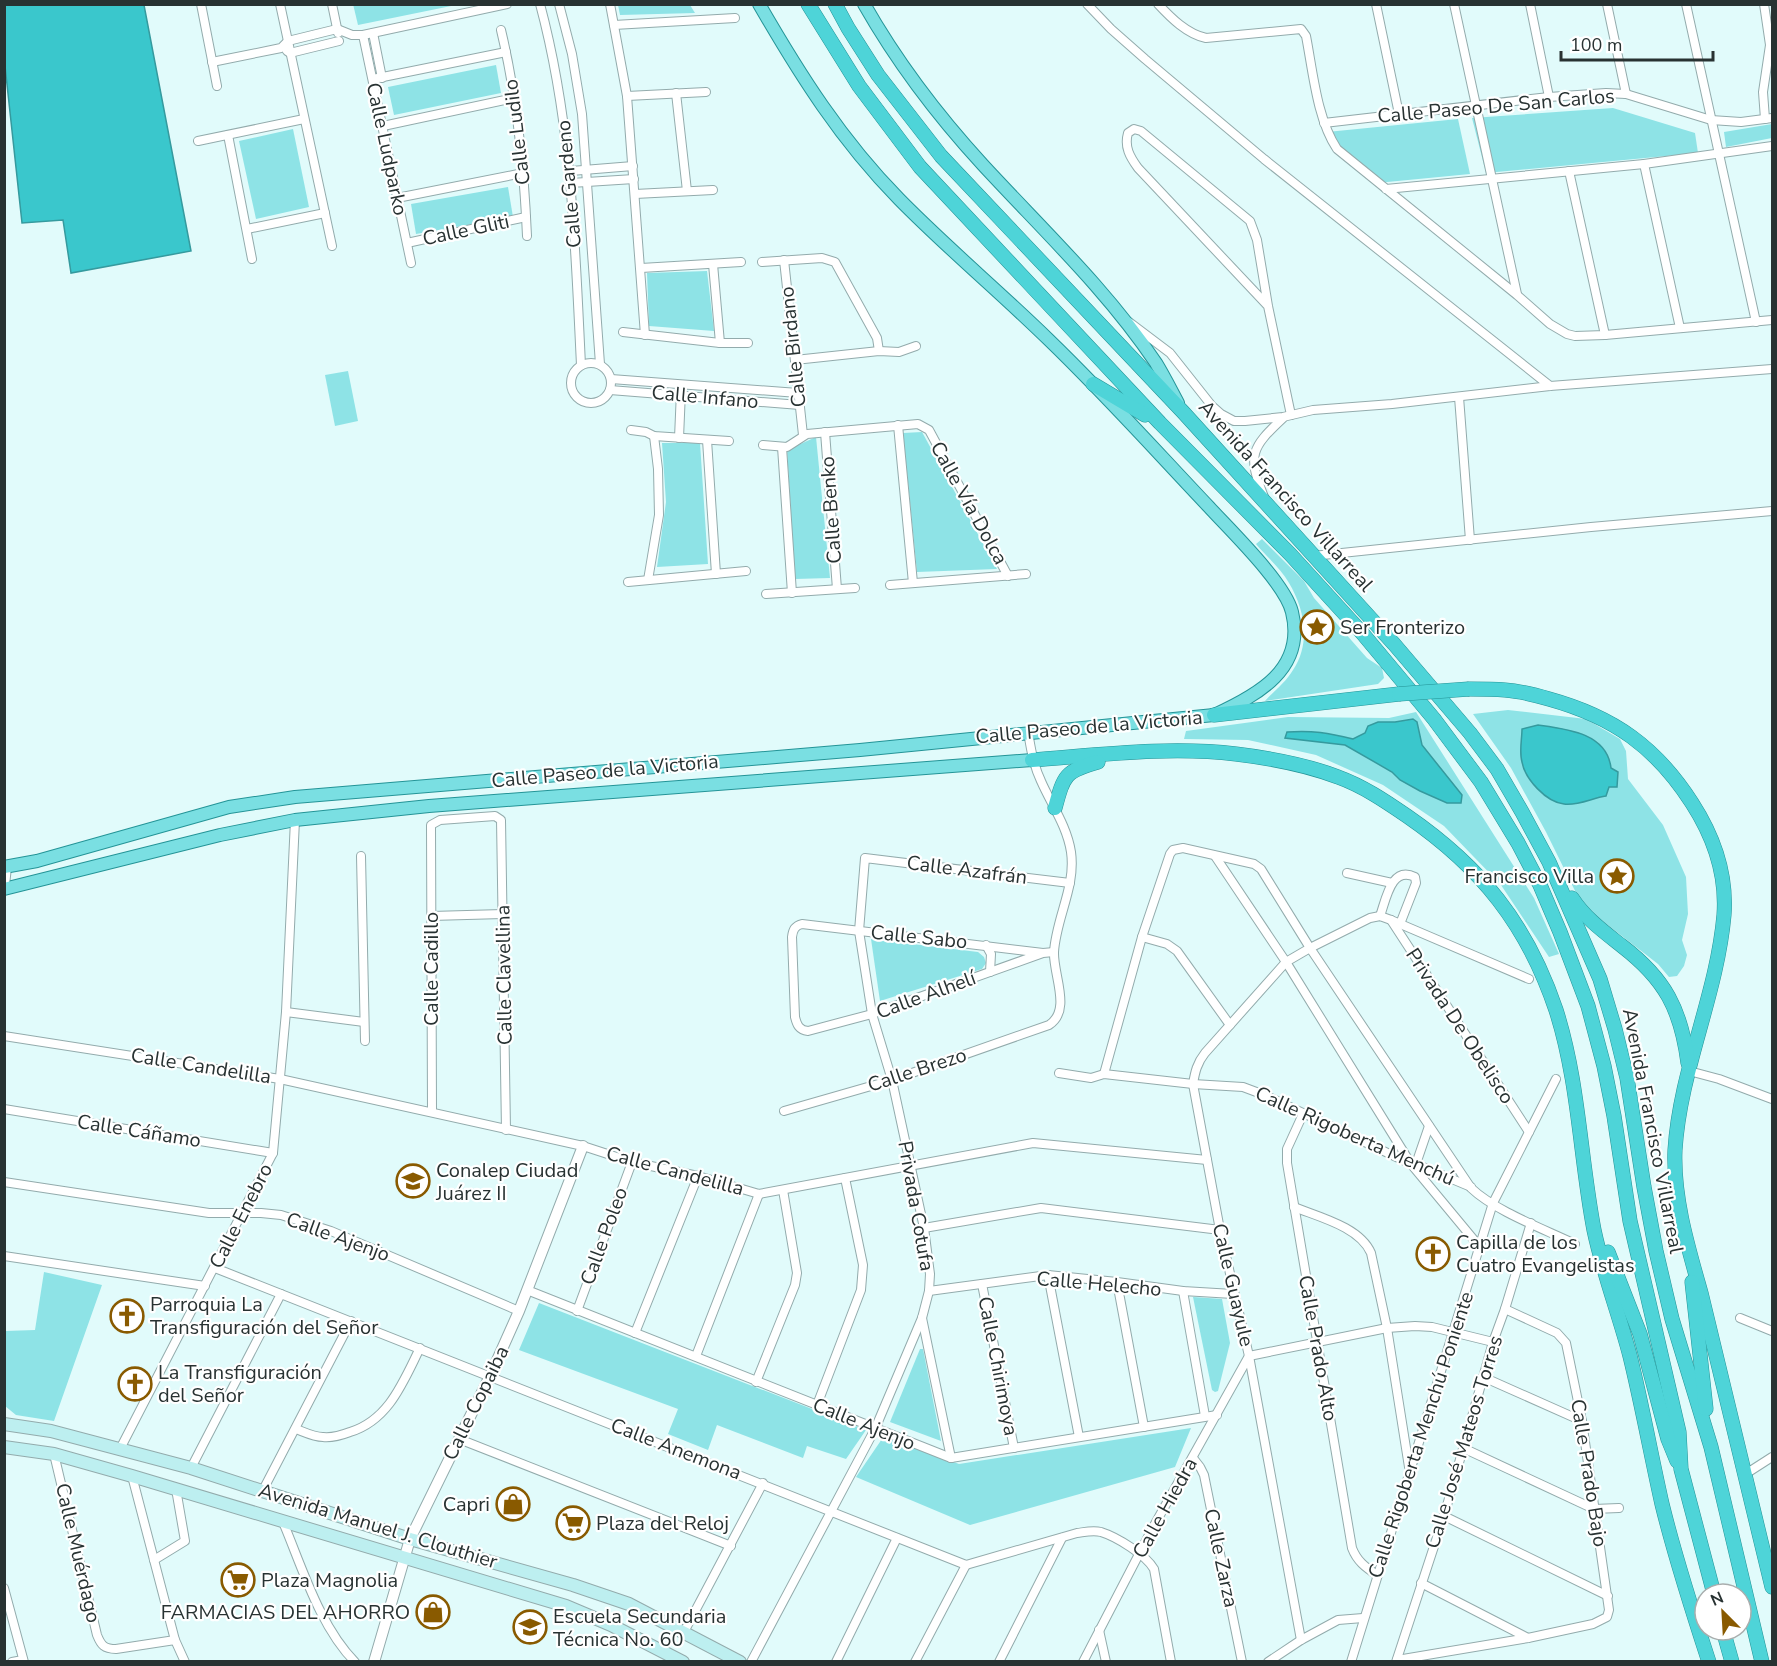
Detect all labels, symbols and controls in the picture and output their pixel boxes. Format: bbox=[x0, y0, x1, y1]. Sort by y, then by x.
scale bar bbox=[1561, 24, 1712, 62]
text: 100 m bbox=[1570, 33, 1622, 57]
street label: Calle Ludilo bbox=[497, 78, 537, 186]
street label: Calle Ludparko bbox=[360, 80, 414, 218]
street label: Calle Paseo De San Carlos bbox=[1376, 82, 1616, 130]
street label: Calle Gardeno bbox=[550, 119, 588, 249]
street label: Calle Gliti bbox=[420, 208, 512, 252]
street label: Calle Birdano bbox=[773, 285, 813, 409]
street label: Calle Infano bbox=[650, 379, 760, 415]
street label: Avenida Francisco Villarreal bbox=[1193, 394, 1379, 598]
street label: Calle Vía Dolca bbox=[924, 437, 1014, 569]
street label: Calle Benko bbox=[814, 455, 848, 565]
place icon: Ser Fronterizo bbox=[1299, 609, 1335, 645]
place label: Ser Fronterizo bbox=[1340, 614, 1465, 641]
street label: Calle Paseo de la Victoria bbox=[974, 704, 1204, 750]
street label: Calle Paseo de la Victoria bbox=[490, 748, 720, 794]
street label: Calle Azafrán bbox=[905, 849, 1029, 891]
place icon: Francisco Villa bbox=[1599, 858, 1635, 894]
place label: Francisco Villa bbox=[1465, 863, 1594, 890]
street label: Calle Clavellina bbox=[489, 905, 519, 1045]
street label: Calle Cadillo bbox=[418, 912, 445, 1026]
street label: Calle Sabo bbox=[869, 919, 969, 955]
street label: Privada De Obelisco bbox=[1399, 943, 1521, 1109]
street label: Calle Alhelí bbox=[872, 964, 981, 1026]
street label: Avenida Francisco Villarreal bbox=[1616, 1006, 1690, 1256]
street label: Calle Brezo bbox=[864, 1041, 970, 1099]
street label: Calle Candelilla bbox=[129, 1042, 273, 1090]
street label: Calle Rigoberta Menchú bbox=[1251, 1080, 1459, 1192]
street label: Calle Cáñamo bbox=[75, 1108, 203, 1154]
street label: Privada Cotufa bbox=[891, 1139, 941, 1273]
street label: Calle Candelilla bbox=[603, 1140, 747, 1202]
place label: Conalep Ciudad Juárez II bbox=[435, 1157, 578, 1207]
street label: Calle Enebro bbox=[203, 1159, 279, 1273]
school or university icon: Conalep Ciudad Juárez II bbox=[395, 1163, 431, 1199]
street label: Calle Poleo bbox=[574, 1183, 634, 1289]
street label: Calle Ajenjo bbox=[282, 1206, 394, 1268]
street label: Calle Guayule bbox=[1206, 1221, 1260, 1349]
place label: Capilla de los Cuatro Evangelistas bbox=[1456, 1229, 1635, 1279]
church icon: Capilla de los Cuatro Evangelistas bbox=[1415, 1236, 1451, 1272]
street label: Calle Helecho bbox=[1035, 1265, 1163, 1303]
street label: Calle Prado Alto bbox=[1292, 1273, 1344, 1423]
street label: Calle Rigoberta Menchú Poniente bbox=[1362, 1288, 1480, 1582]
place label: Parroquia La Transfiguración del Señor bbox=[150, 1291, 378, 1341]
street label: Calle Chirimoya bbox=[971, 1294, 1025, 1438]
church icon: Parroquia La Transfiguración del Señor bbox=[109, 1298, 145, 1334]
street label: Calle José Mateos Torres bbox=[1419, 1332, 1509, 1552]
street label: Calle Copaiba bbox=[437, 1341, 515, 1465]
place label: La Transfiguración del Señor bbox=[158, 1359, 322, 1409]
church icon: La Transfiguración del Señor bbox=[117, 1366, 153, 1402]
street label: Calle Ajenjo bbox=[809, 1391, 919, 1457]
street label: Calle Prado Bajo bbox=[1564, 1397, 1614, 1549]
street label: Calle Anemona bbox=[607, 1412, 745, 1486]
street label: Calle Hiedra bbox=[1126, 1453, 1204, 1563]
street label: Avenida Manuel J. Clouthier bbox=[255, 1477, 501, 1575]
street label: Calle Muérdago bbox=[49, 1481, 107, 1625]
shop icon: Capri bbox=[495, 1486, 531, 1522]
place label: Capri bbox=[443, 1491, 490, 1518]
supermarket icon: Plaza del Reloj bbox=[555, 1505, 591, 1541]
street label: Calle Zarza bbox=[1197, 1506, 1245, 1610]
place label: Plaza del Reloj bbox=[596, 1510, 729, 1537]
supermarket icon: Plaza Magnolia bbox=[220, 1562, 256, 1598]
place label: Plaza Magnolia bbox=[261, 1567, 398, 1594]
north arrow bbox=[1693, 1582, 1753, 1642]
text: N bbox=[1707, 1587, 1727, 1612]
shop icon: FARMACIAS DEL AHORRO bbox=[415, 1594, 451, 1630]
place label: FARMACIAS DEL AHORRO bbox=[161, 1599, 410, 1626]
place label: Escuela Secundaria Técnica No. 60 bbox=[553, 1603, 726, 1653]
school or university icon: Escuela Secundaria Técnica No. 60 bbox=[512, 1609, 548, 1645]

